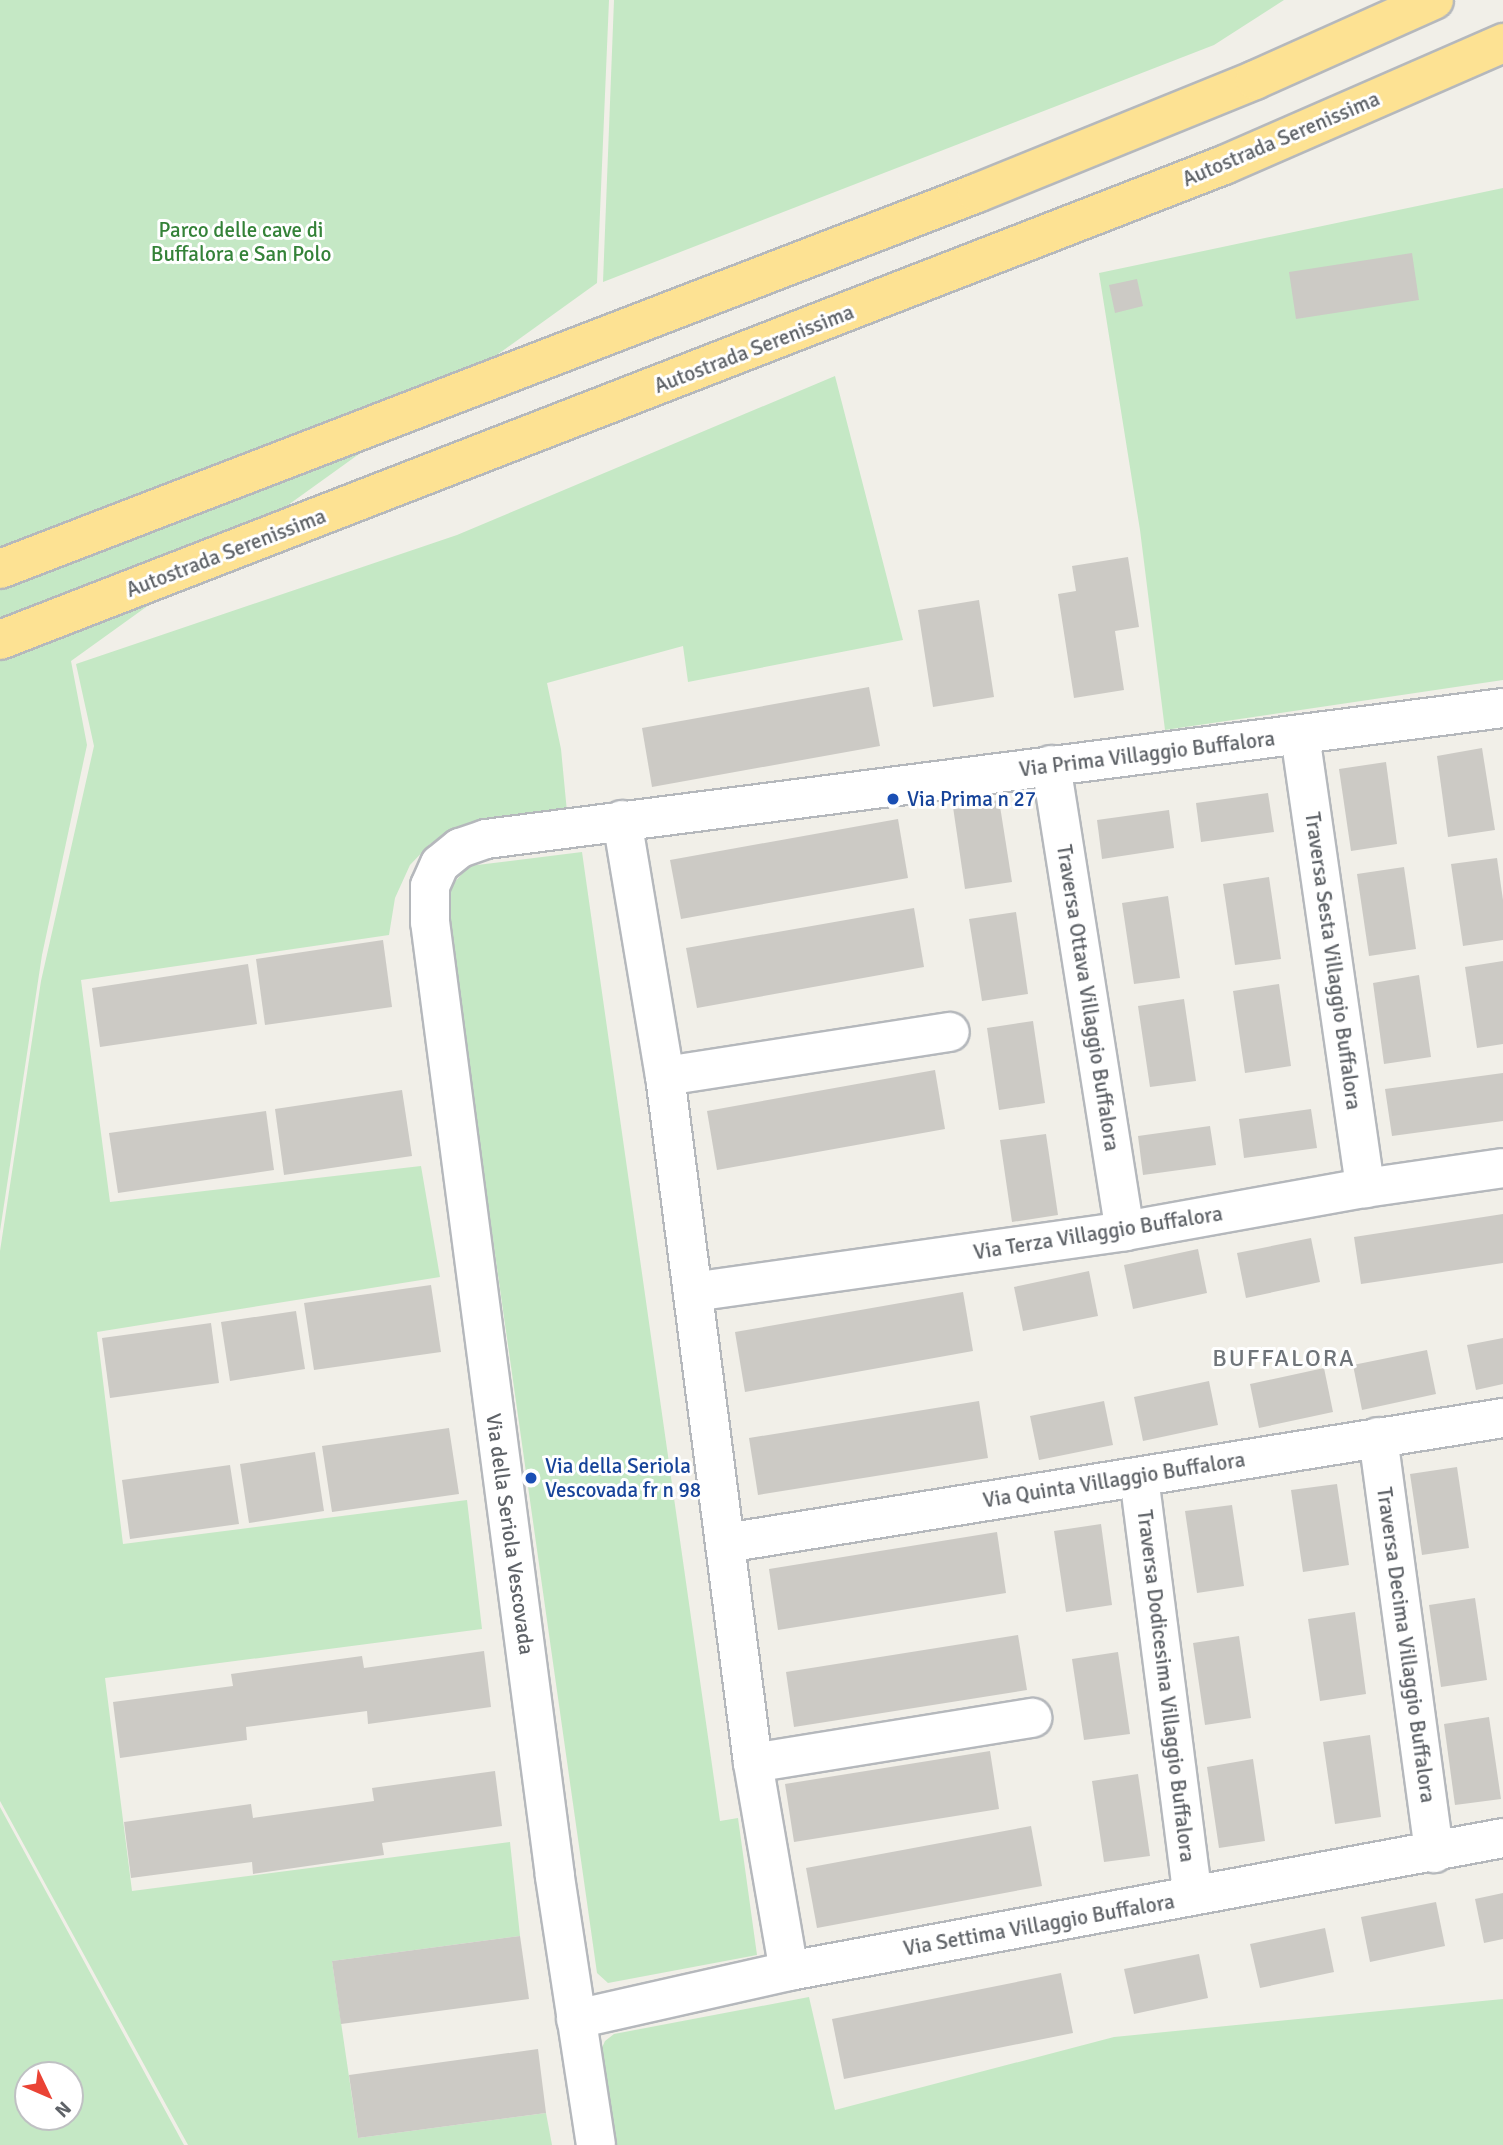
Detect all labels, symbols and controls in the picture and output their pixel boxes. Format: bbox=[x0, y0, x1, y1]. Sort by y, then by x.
street label: Autostrada Serenissima bbox=[1179, 86, 1383, 192]
park label: Parco delle cave di Buffalora e San Polo bbox=[151, 217, 331, 267]
street label: Autostrada Serenissima bbox=[651, 299, 857, 399]
street label: Autostrada Serenissima bbox=[123, 503, 329, 603]
street label: Via Prima Villaggio Buffalora bbox=[1018, 726, 1276, 782]
place label: Via Prima n 27 bbox=[907, 786, 1036, 812]
marker: Via Prima n 27 bbox=[885, 791, 901, 807]
street label: Traversa Sesta Villaggio Buffalora bbox=[1300, 811, 1366, 1111]
street label: Traversa Ottava Villaggio Buffalora bbox=[1051, 843, 1125, 1153]
street label: Via Terza Villaggio Buffalora bbox=[972, 1201, 1224, 1265]
district label: BUFFALORA bbox=[1213, 1345, 1355, 1373]
street label: Via della Seriola Vescovada bbox=[481, 1412, 539, 1656]
street label: Via Quinta Villaggio Buffalora bbox=[981, 1447, 1247, 1513]
place label: Via della Seriola Vescovada fr n 98 bbox=[545, 1453, 701, 1503]
marker: Via della Seriola Vescovada fr n 98 bbox=[523, 1470, 539, 1486]
street label: Traversa Decima Villaggio Buffalora bbox=[1371, 1486, 1441, 1804]
street label: Traversa Dodicesima Villaggio Buffalora bbox=[1132, 1508, 1200, 1864]
street label: Via Settima Villaggio Buffalora bbox=[901, 1889, 1177, 1961]
north arrow bbox=[14, 2061, 84, 2131]
text: N bbox=[49, 2096, 76, 2122]

